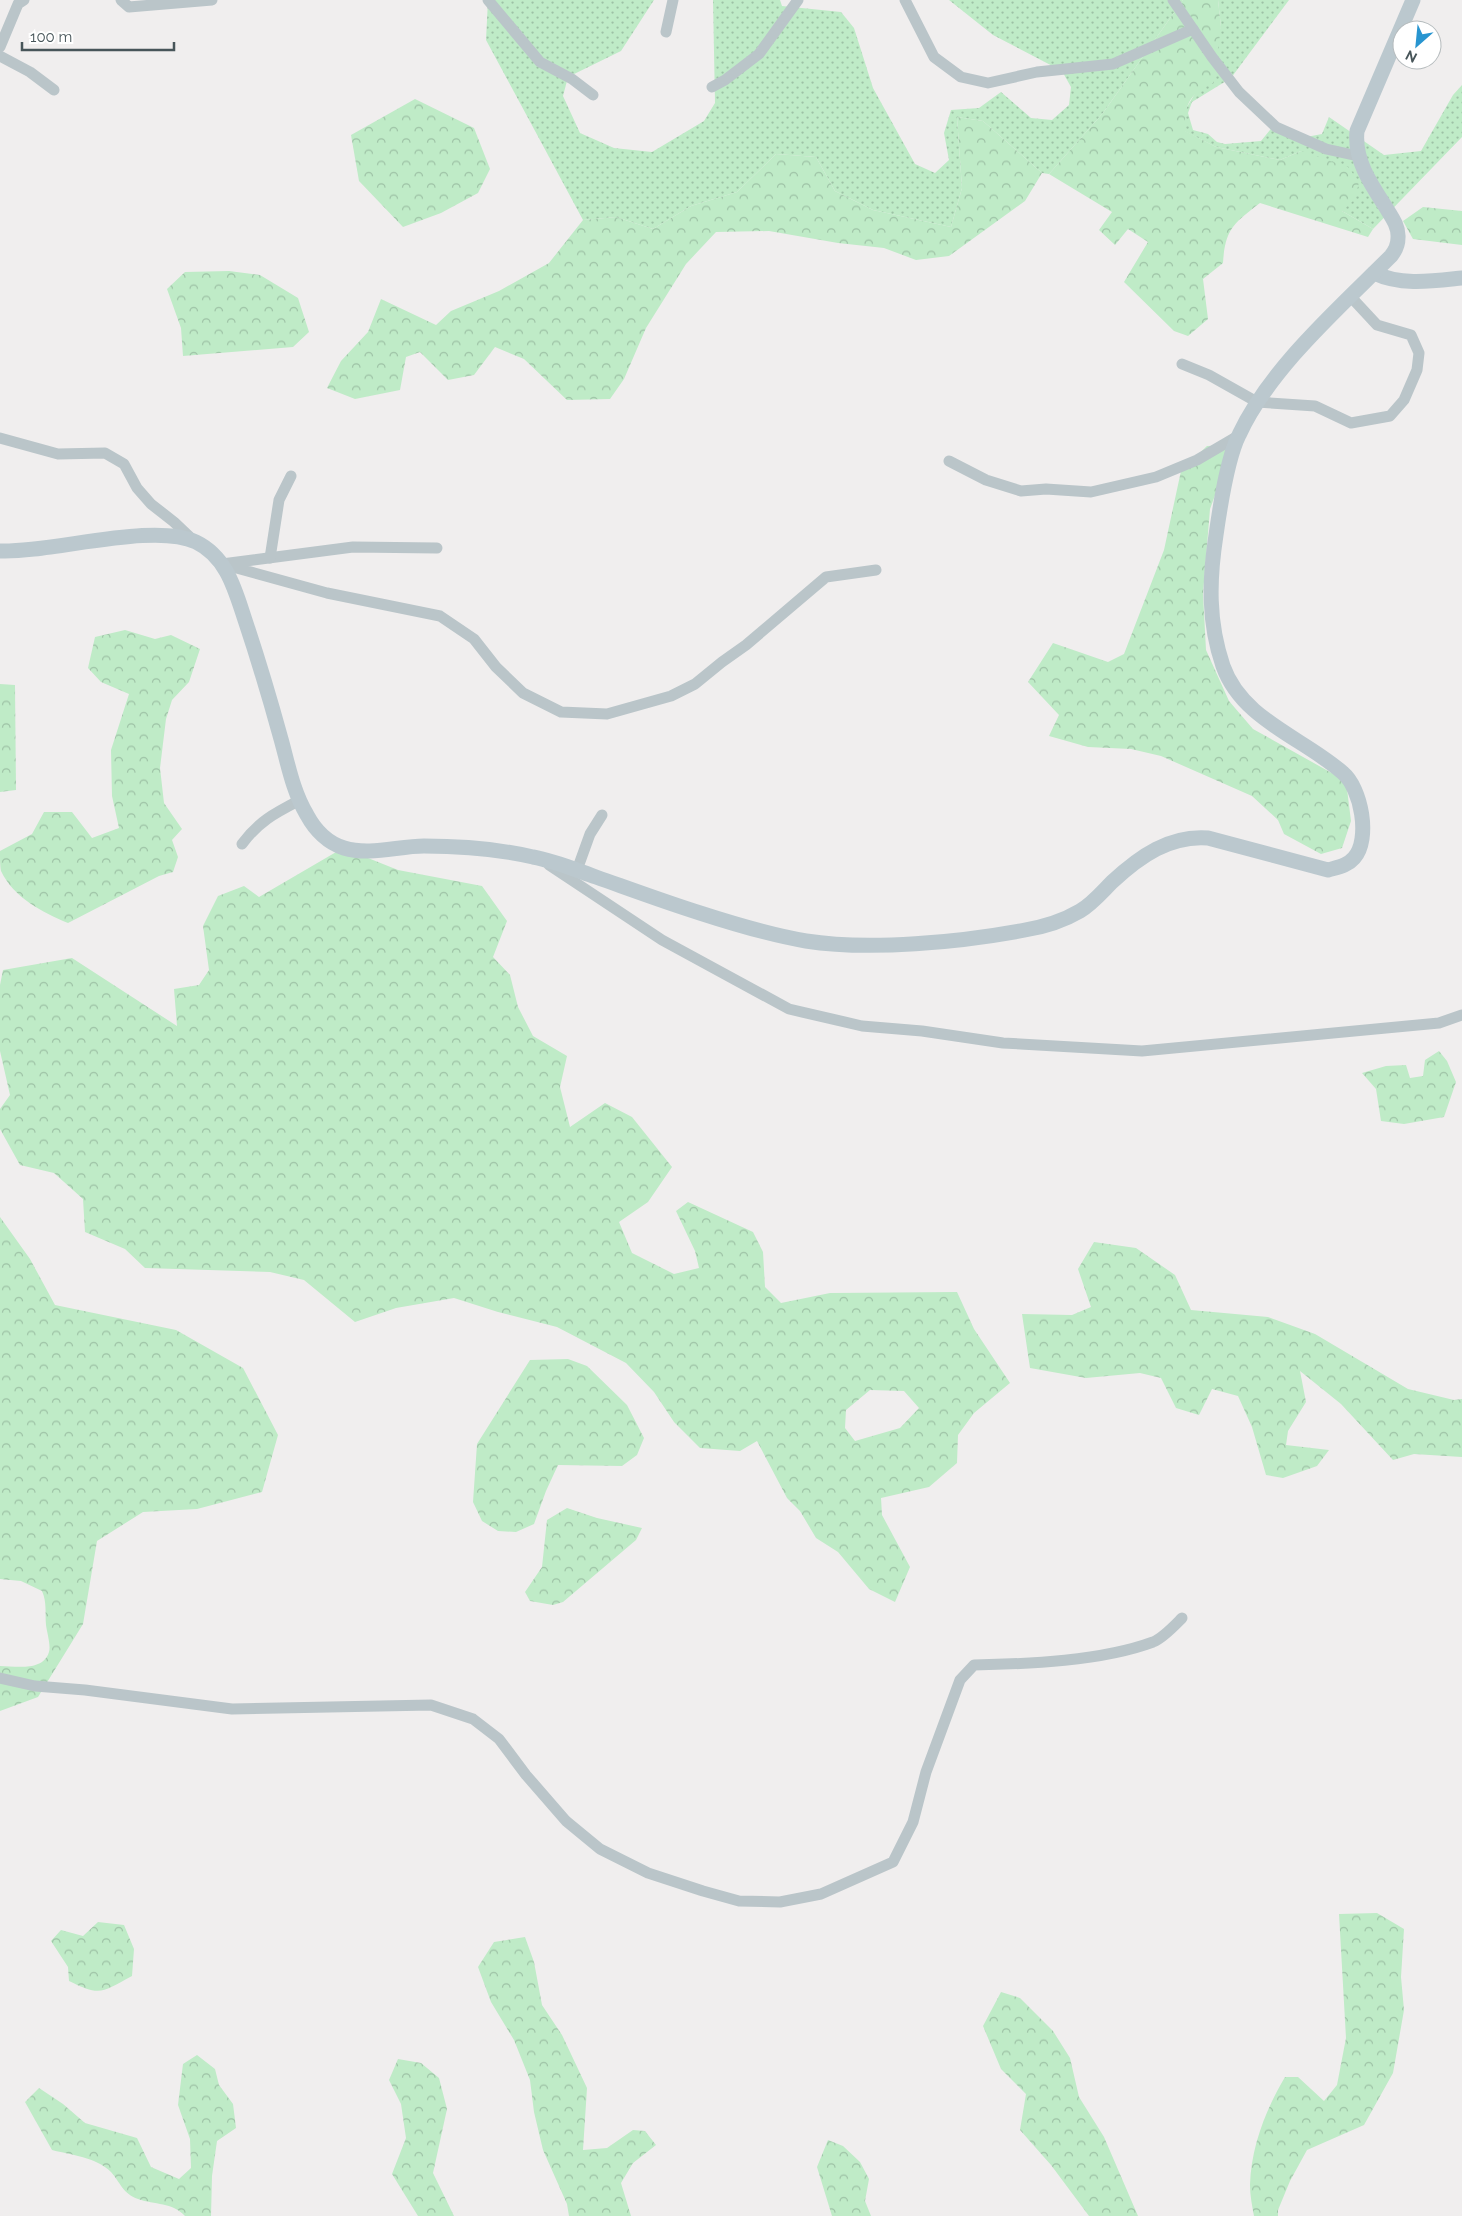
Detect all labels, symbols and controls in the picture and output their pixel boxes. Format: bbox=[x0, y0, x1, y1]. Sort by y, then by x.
scale bar bbox=[22, 20, 175, 52]
north arrow bbox=[1392, 20, 1442, 70]
text: 100 m bbox=[30, 28, 72, 46]
text: N bbox=[1403, 47, 1419, 66]

